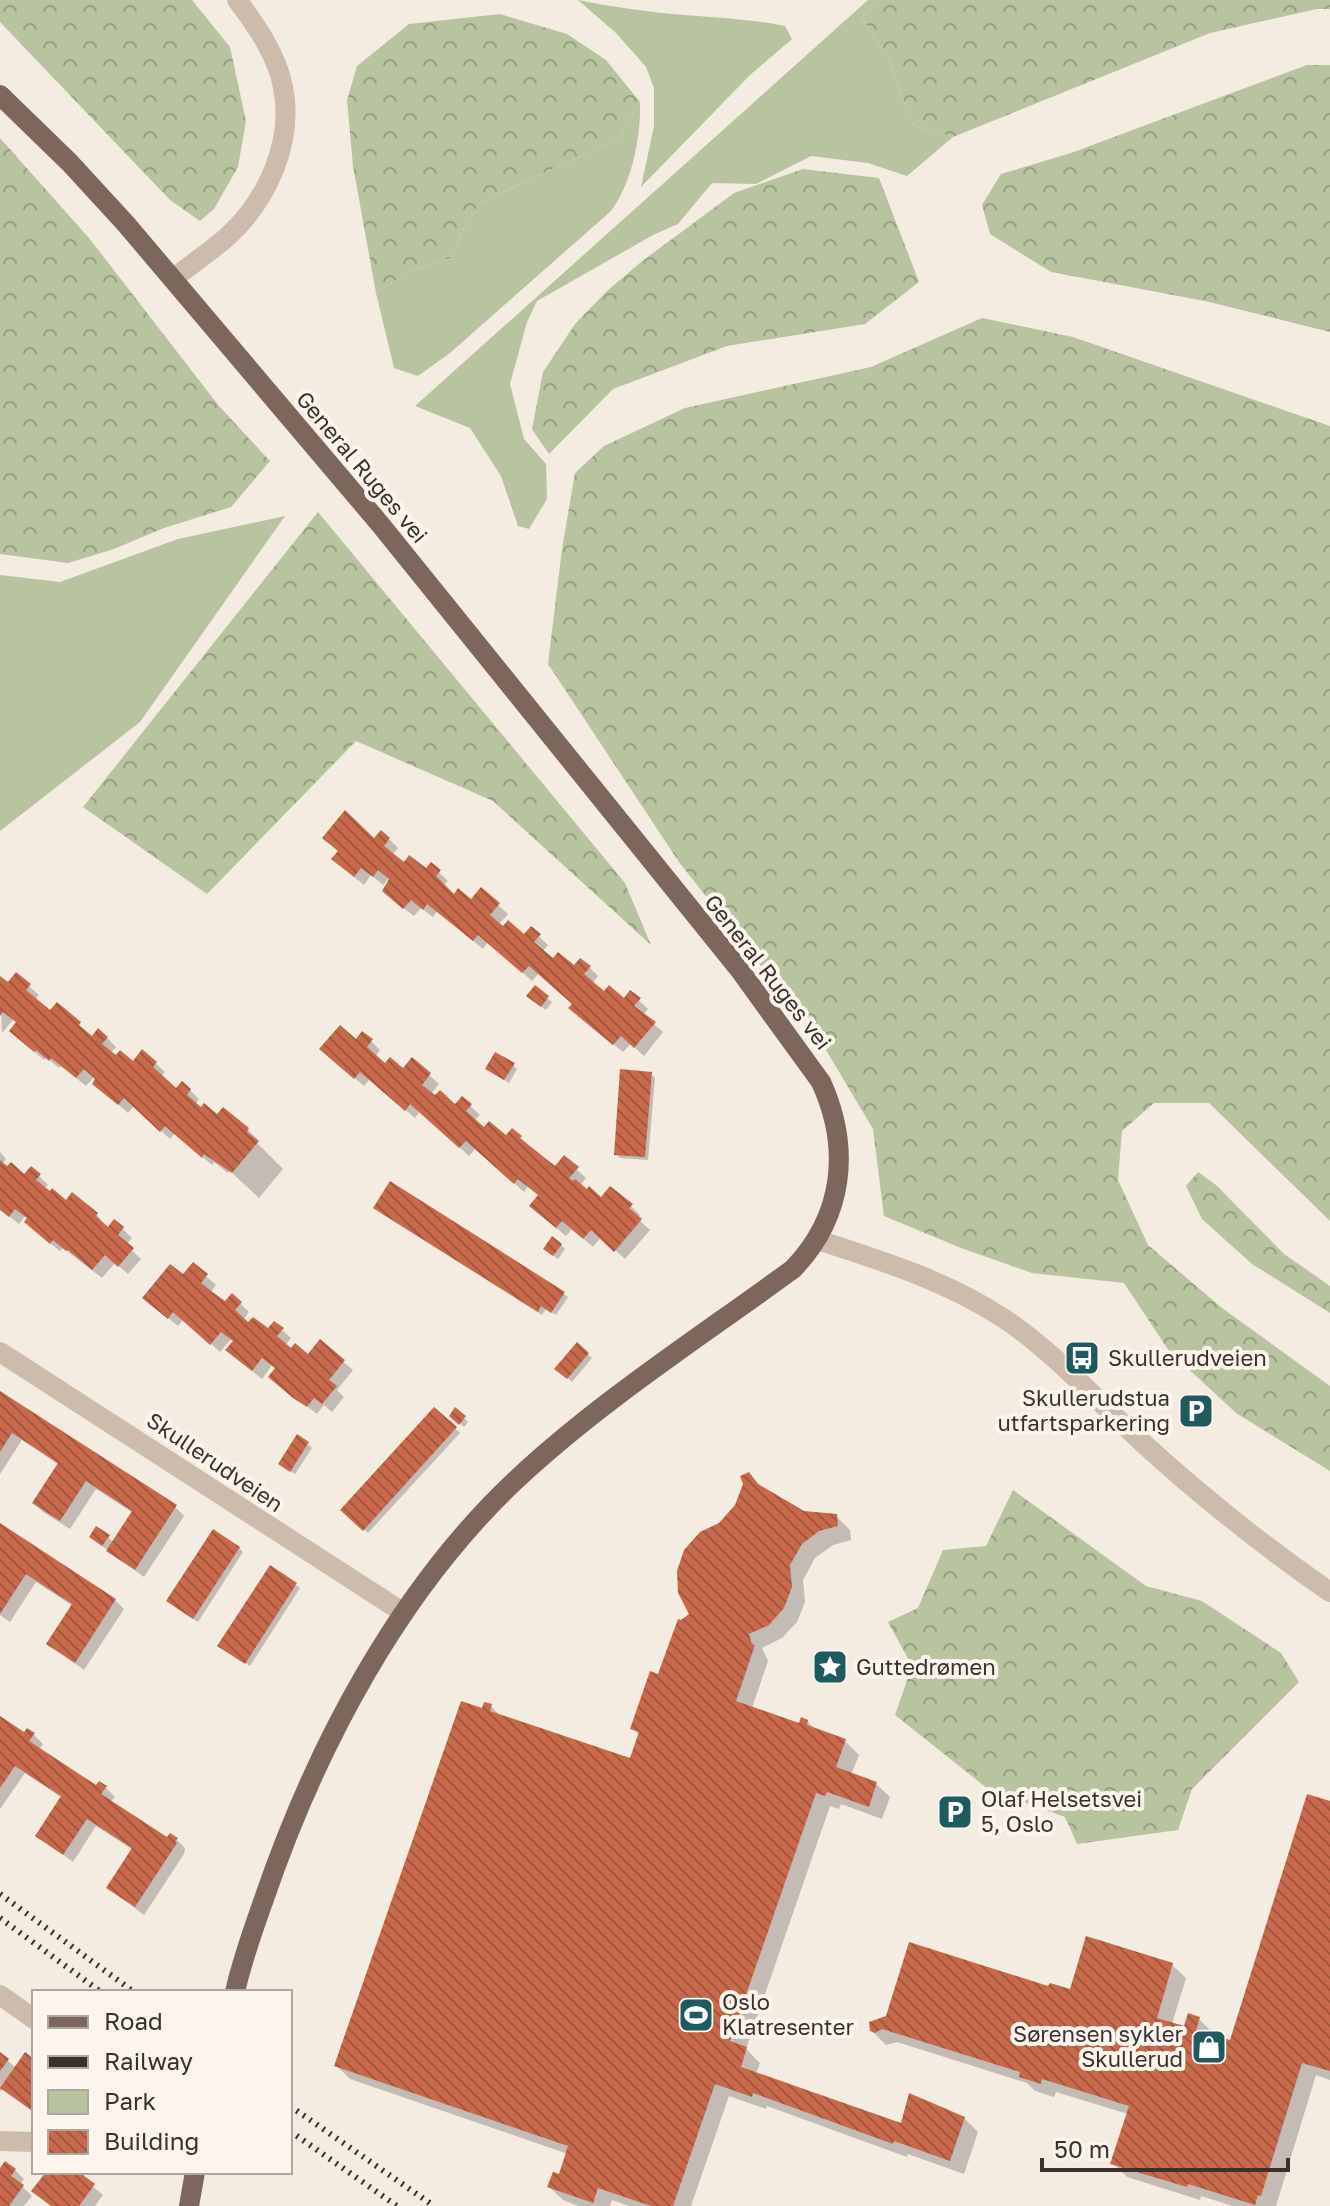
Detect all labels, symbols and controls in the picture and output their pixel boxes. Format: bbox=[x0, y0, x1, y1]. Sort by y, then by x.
street label: General Ruges vei bbox=[291, 385, 434, 548]
street label: General Ruges vei bbox=[699, 889, 837, 1055]
bus stop icon: Skullerudveien bbox=[1063, 1339, 1101, 1377]
place label: Skullerudveien bbox=[1108, 1344, 1267, 1371]
place label: Skullerudstua utfartsparkering bbox=[998, 1384, 1170, 1436]
parking icon: Skullerudstua utfartsparkering bbox=[1177, 1392, 1215, 1430]
street label: Skullerudveien bbox=[142, 1406, 289, 1517]
place icon: Guttedrømen bbox=[811, 1648, 849, 1686]
place label: Guttedrømen bbox=[856, 1653, 996, 1680]
place label: Olaf Helsetsvei 5, Oslo bbox=[981, 1785, 1142, 1837]
parking icon: Olaf Helsetsvei 5, Oslo bbox=[936, 1793, 974, 1831]
place label: Oslo Klatresenter bbox=[722, 1988, 854, 2040]
legend bbox=[32, 1990, 292, 2174]
sports icon: Oslo Klatresenter bbox=[677, 1996, 715, 2034]
text: Road bbox=[104, 2006, 163, 2035]
place label: Sørensen sykler Skullerud bbox=[1013, 2020, 1183, 2072]
shop icon: Sørensen sykler Skullerud bbox=[1190, 2028, 1228, 2066]
text: Railway bbox=[104, 2046, 193, 2075]
text: Park bbox=[104, 2086, 156, 2115]
scale bar bbox=[1042, 2122, 1288, 2172]
text: Building bbox=[104, 2126, 199, 2155]
text: 50 m bbox=[1054, 2134, 1110, 2163]

